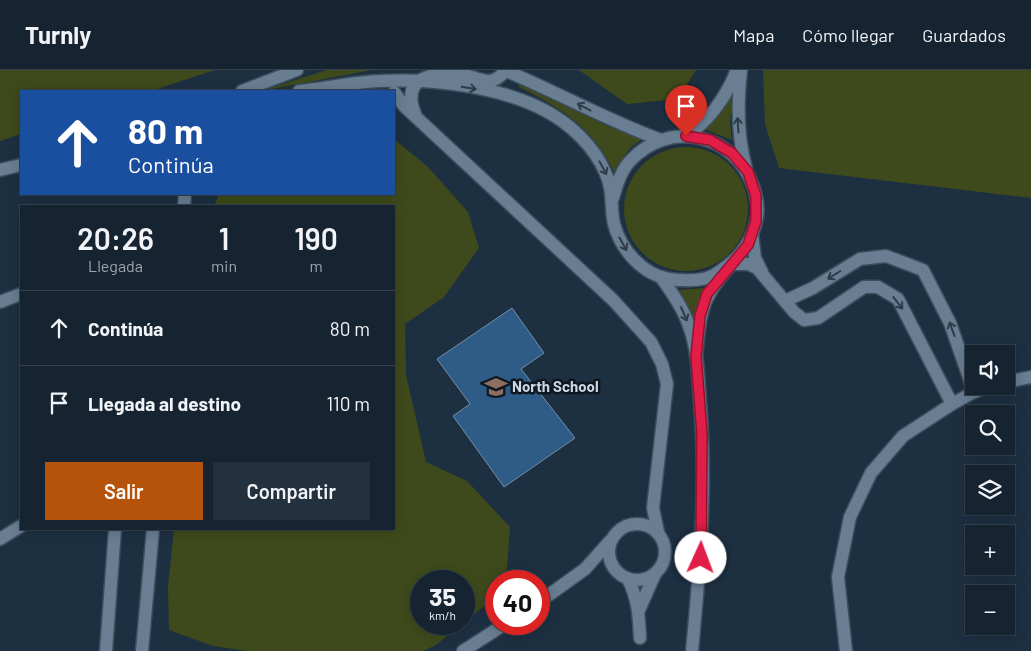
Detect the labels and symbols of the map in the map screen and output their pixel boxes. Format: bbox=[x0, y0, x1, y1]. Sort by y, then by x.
one-way arrow bbox=[461, 83, 477, 93]
pin bbox=[665, 85, 707, 136]
one-way arrow bbox=[576, 102, 591, 112]
one-way arrow bbox=[734, 117, 743, 133]
one-way arrow bbox=[598, 161, 608, 176]
one-way arrow bbox=[618, 237, 628, 252]
one-way arrow bbox=[827, 271, 841, 281]
one-way arrow bbox=[893, 296, 904, 309]
one-way arrow bbox=[679, 306, 689, 321]
one-way arrow bbox=[947, 322, 956, 337]
school or university icon: North School bbox=[483, 374, 509, 400]
place label: North School bbox=[512, 377, 599, 395]
position arrow bbox=[674, 531, 726, 583]
speed limit sign: 40 bbox=[485, 570, 550, 635]

